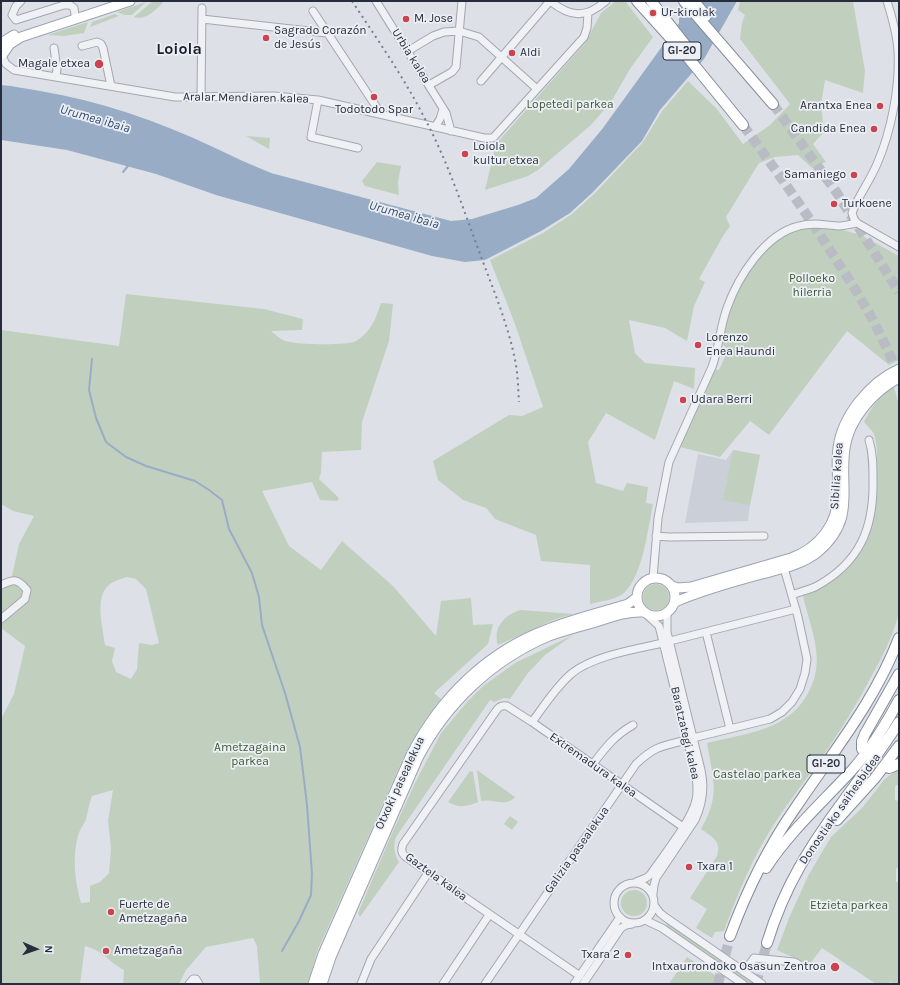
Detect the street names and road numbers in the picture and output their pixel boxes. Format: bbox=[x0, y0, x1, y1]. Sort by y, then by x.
street label: Urbia kalea bbox=[389, 26, 433, 86]
road number: GI-20 bbox=[663, 42, 701, 60]
street label: Aralar Mendiaren kalea bbox=[183, 90, 309, 106]
street label: Sibilia kalea bbox=[827, 442, 847, 510]
street label: Baratzategi kalea bbox=[667, 685, 703, 781]
street label: Extremadura kalea bbox=[547, 729, 639, 801]
street label: Otxoki pasealekua bbox=[372, 734, 428, 832]
street label: Donostiako saihesbidea bbox=[796, 751, 884, 867]
road number: GI-20 bbox=[807, 755, 845, 773]
street label: Galizia pasealekua bbox=[542, 804, 612, 896]
street label: Gaztela kalea bbox=[402, 850, 470, 904]

